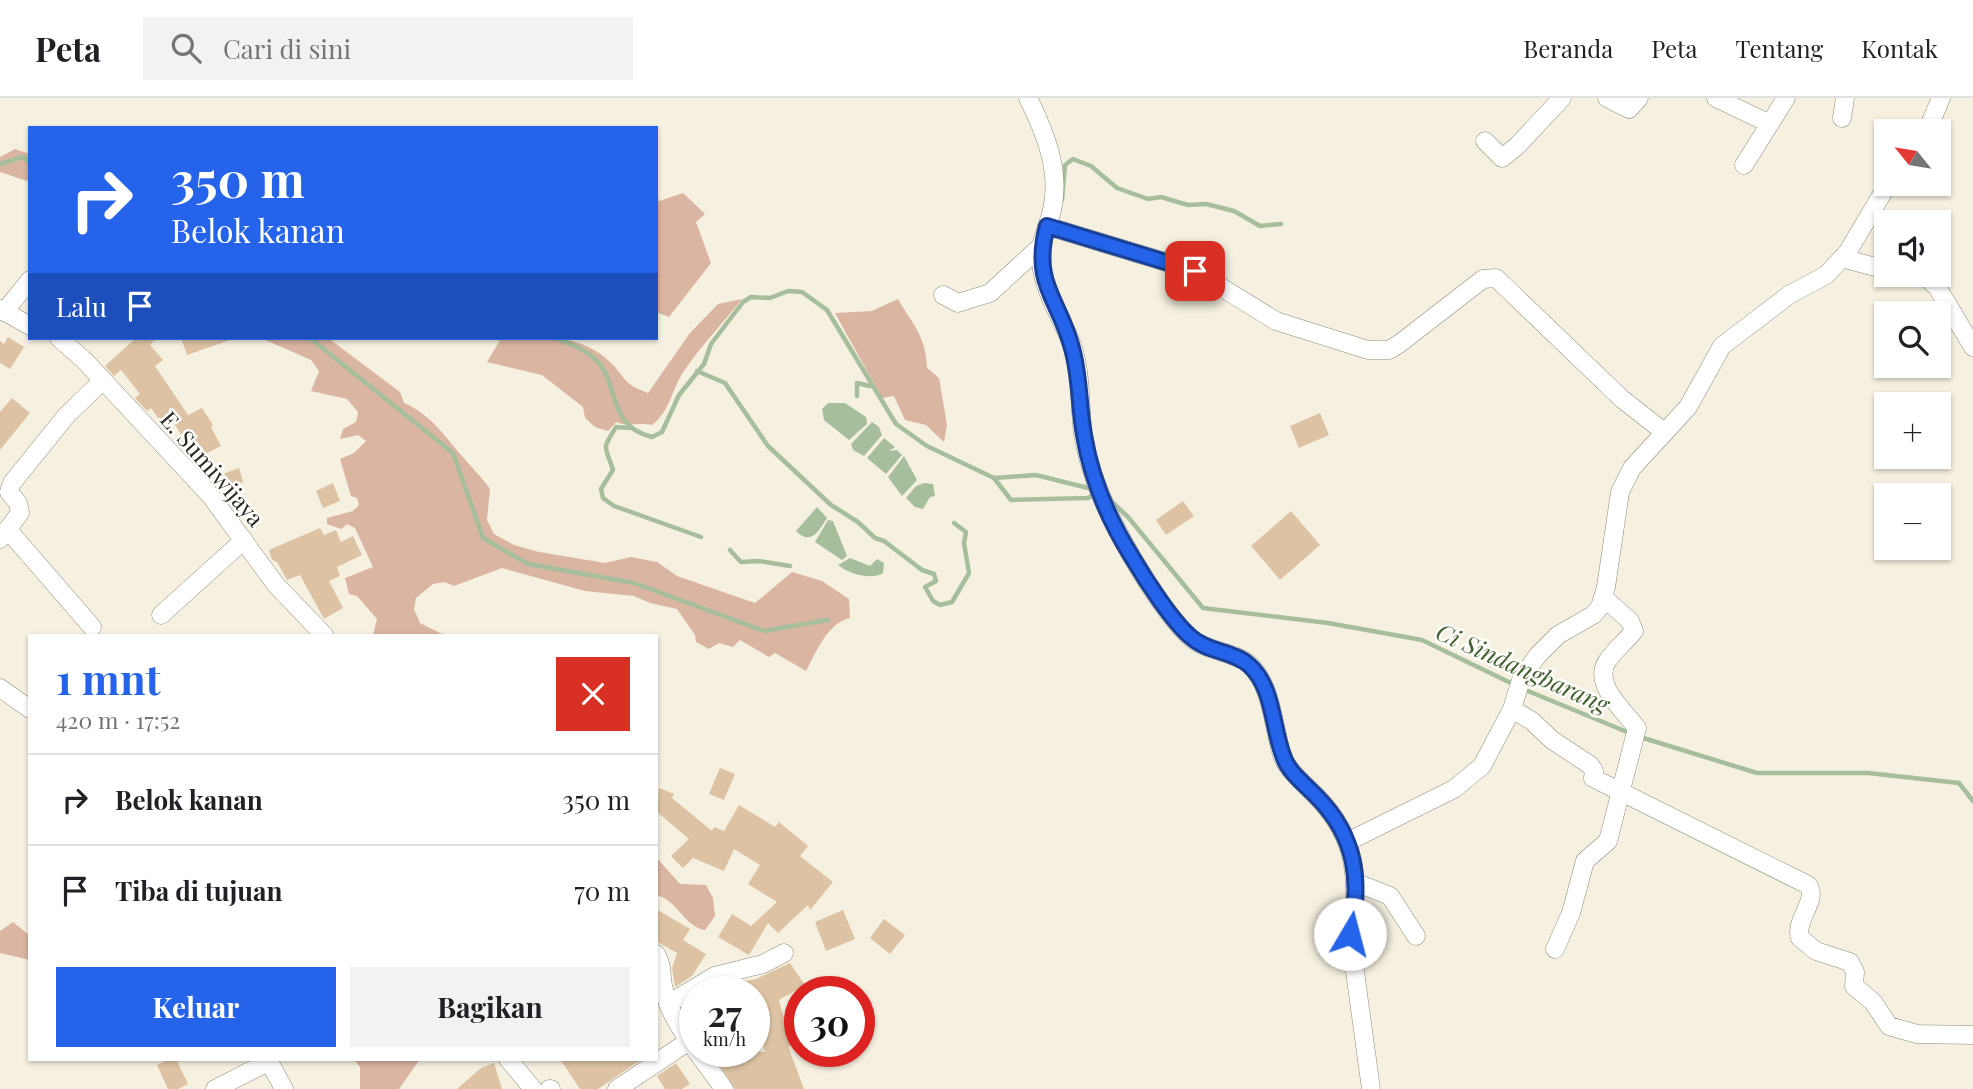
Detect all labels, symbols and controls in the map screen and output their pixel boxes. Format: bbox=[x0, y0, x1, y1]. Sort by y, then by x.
search box bbox=[143, 17, 633, 80]
text: Peta bbox=[35, 26, 101, 70]
icon: search bbox=[167, 29, 205, 67]
text: Cari di sini bbox=[223, 31, 351, 66]
text: Beranda bbox=[1523, 32, 1613, 64]
text: Peta bbox=[1651, 32, 1698, 64]
text: Tentang bbox=[1736, 32, 1823, 64]
text: Kontak bbox=[1861, 32, 1938, 64]
north arrow bbox=[1874, 119, 1951, 196]
map controls bbox=[1874, 119, 1951, 560]
text: 350 m bbox=[171, 145, 305, 210]
icon: right bbox=[56, 154, 147, 245]
text: Belok kanan bbox=[171, 208, 345, 251]
button: sound bbox=[1874, 210, 1951, 287]
pin bbox=[1165, 241, 1225, 301]
icon: arrive bbox=[1176, 252, 1214, 290]
icon: arrive bbox=[121, 287, 159, 325]
text: Lalu bbox=[56, 289, 107, 324]
button: search bbox=[1874, 301, 1951, 378]
button: + bbox=[1874, 392, 1951, 469]
street label: E. Sumiwijaya bbox=[154, 404, 272, 533]
button: − bbox=[1874, 483, 1951, 560]
water label: Ci Sindangbarang bbox=[1432, 615, 1616, 720]
text: 1 mnt bbox=[56, 650, 160, 706]
button: close bbox=[556, 657, 630, 731]
text: 420 m · 17:52 bbox=[56, 704, 180, 735]
icon: right bbox=[56, 781, 94, 819]
text: Belok kanan bbox=[115, 782, 263, 817]
text: 350 m bbox=[562, 782, 630, 817]
icon: arrive bbox=[56, 872, 94, 910]
text: Tiba di tujuan bbox=[115, 873, 283, 908]
text: 70 m bbox=[574, 873, 630, 908]
position arrow bbox=[1313, 897, 1387, 971]
button: Keluar bbox=[56, 967, 336, 1047]
button: Bagikan bbox=[350, 967, 630, 1047]
speed limit sign: 30 bbox=[784, 976, 875, 1067]
text: 27 bbox=[707, 989, 742, 1036]
text: km/h bbox=[703, 1027, 746, 1051]

